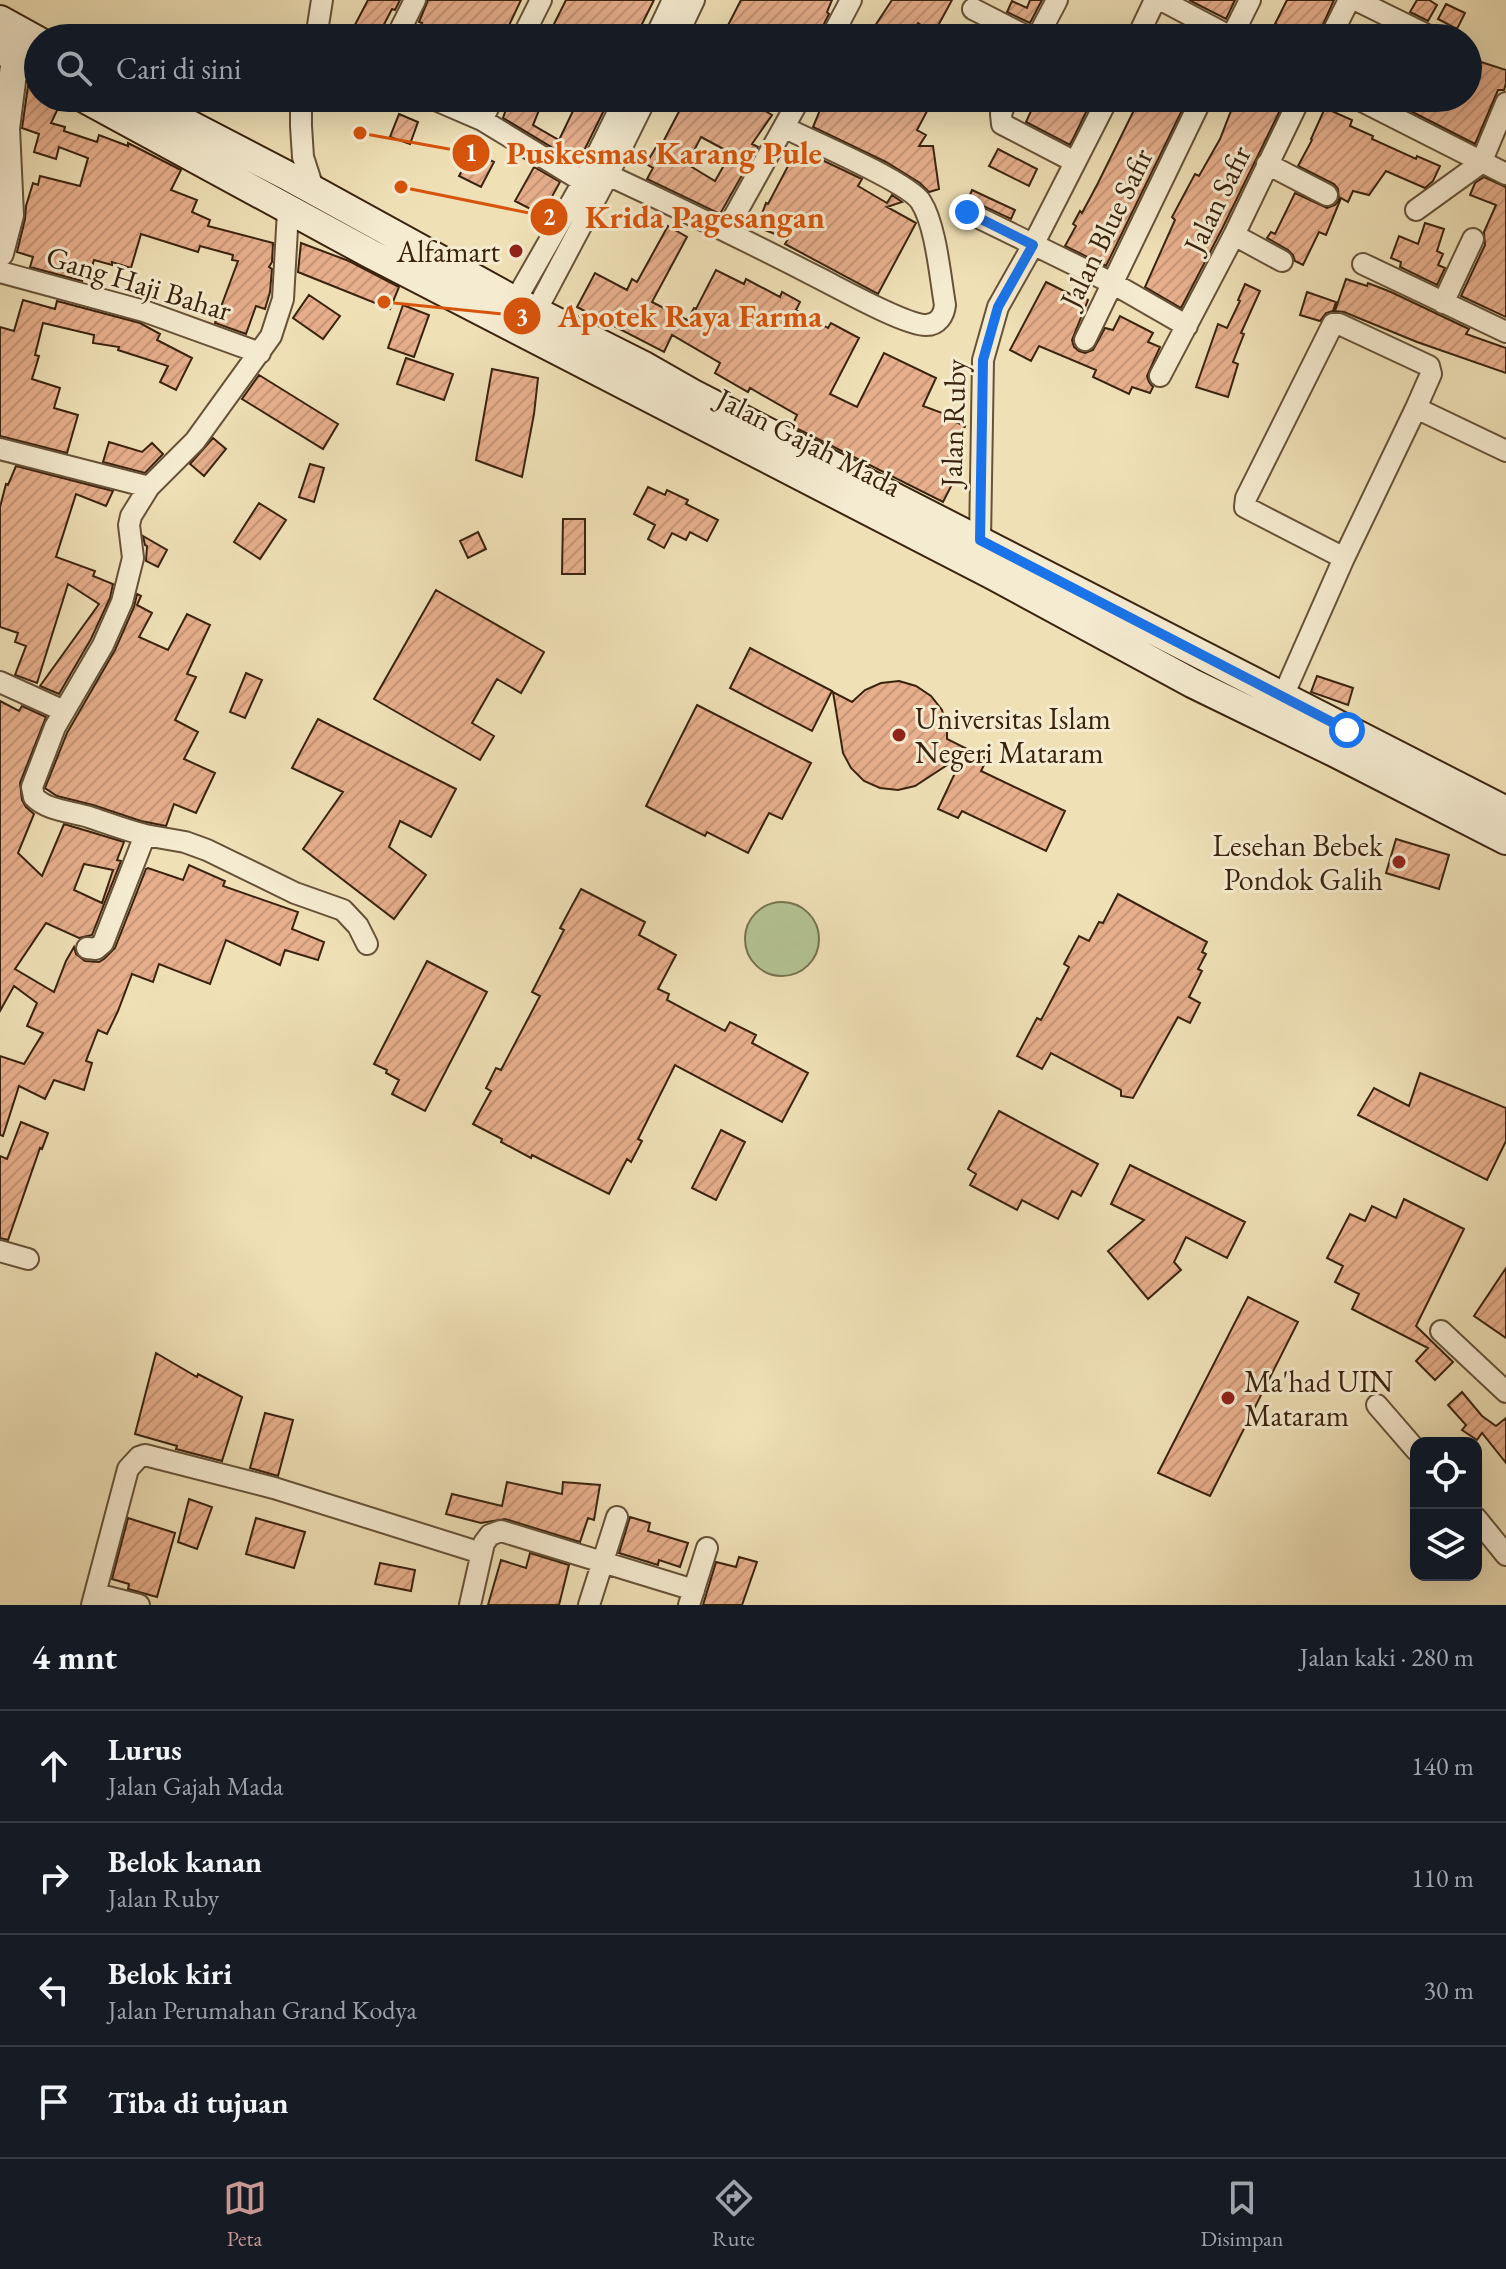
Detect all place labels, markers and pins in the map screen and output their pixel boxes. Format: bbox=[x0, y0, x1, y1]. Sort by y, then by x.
callout: Puskesmas Karang Pule bbox=[451, 125, 838, 181]
callout: Krida Pagesangan bbox=[529, 189, 841, 245]
place label: Alfamart bbox=[396, 232, 501, 271]
marker: Alfamart bbox=[507, 242, 525, 260]
callout: Apotek Raya Farma bbox=[502, 288, 838, 344]
place label: Universitas Islam Negeri Mataram bbox=[915, 699, 1111, 772]
marker: Universitas Islam Negeri Mataram bbox=[890, 726, 908, 744]
place label: Lesehan Bebek Pondok Galih bbox=[1213, 826, 1384, 899]
marker: Lesehan Bebek Pondok Galih bbox=[1390, 853, 1408, 871]
place label: Ma'had UIN Mataram bbox=[1244, 1362, 1393, 1435]
marker: Ma'had UIN Mataram bbox=[1219, 1389, 1237, 1407]

